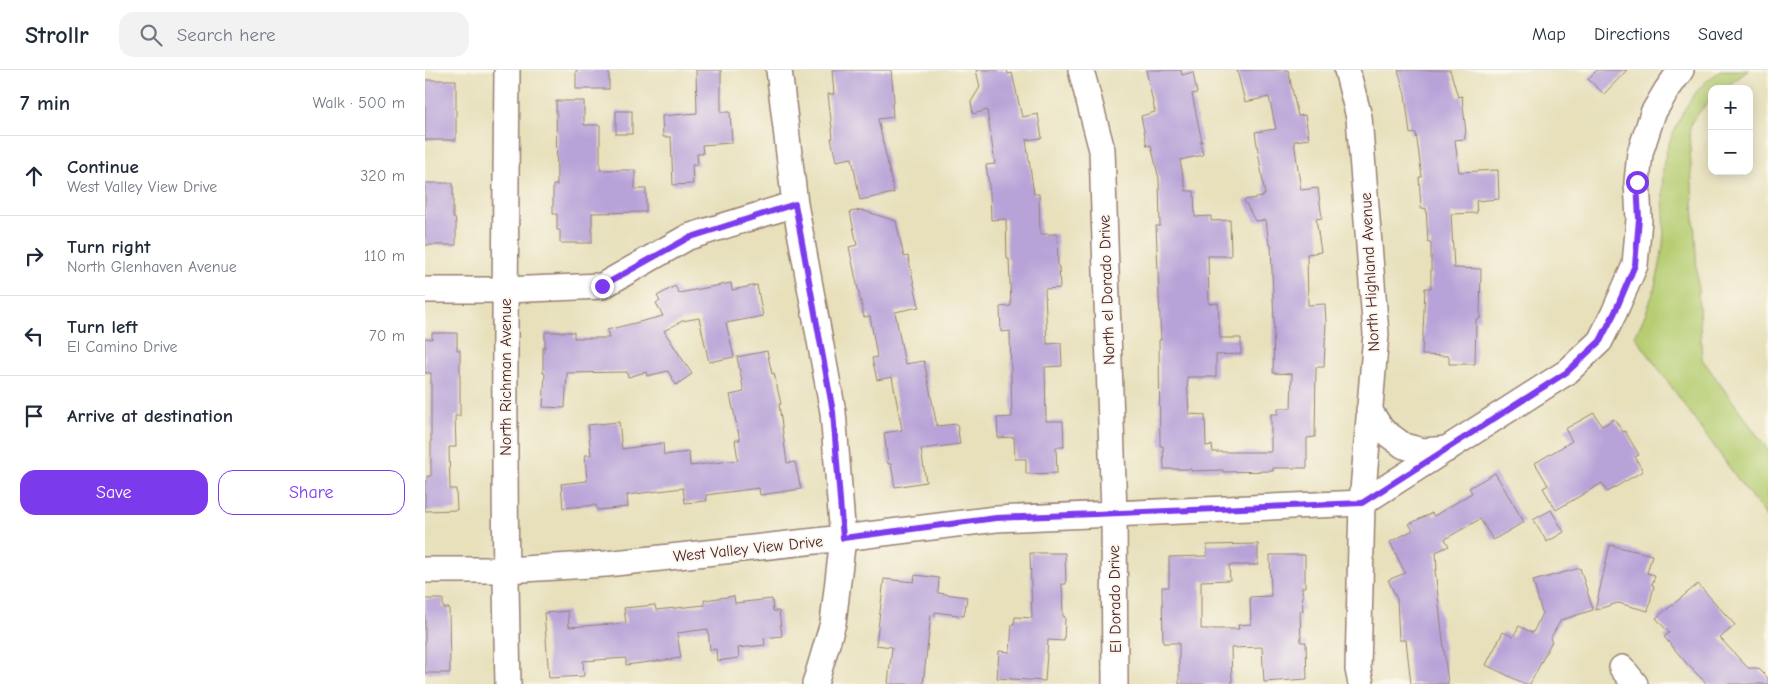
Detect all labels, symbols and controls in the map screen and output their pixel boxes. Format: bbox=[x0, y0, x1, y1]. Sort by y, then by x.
search box bbox=[119, 12, 469, 57]
text: Strollr bbox=[25, 21, 89, 49]
icon: search bbox=[137, 21, 165, 49]
text: Search here bbox=[177, 24, 276, 46]
text: Map bbox=[1532, 24, 1566, 45]
text: Directions bbox=[1594, 24, 1670, 45]
text: Saved bbox=[1698, 24, 1743, 45]
map controls bbox=[1708, 85, 1753, 175]
button: + bbox=[1708, 85, 1753, 130]
text: 7 min bbox=[20, 91, 70, 115]
text: Walk · 500 m bbox=[312, 94, 405, 112]
button: − bbox=[1708, 130, 1753, 175]
text: Continue bbox=[67, 156, 139, 178]
icon: ahead bbox=[20, 162, 48, 190]
text: 320 m bbox=[360, 167, 405, 185]
route start bbox=[1626, 171, 1649, 194]
text: West Valley View Drive bbox=[67, 178, 217, 196]
street label: North Highland Avenue bbox=[1357, 192, 1383, 352]
street label: North el Dorado Drive bbox=[1095, 215, 1119, 365]
text: Turn right bbox=[67, 236, 151, 258]
icon: right bbox=[20, 242, 48, 270]
text: 110 m bbox=[364, 247, 405, 265]
text: North Glenhaven Avenue bbox=[67, 258, 237, 276]
route end bbox=[591, 275, 614, 298]
street label: North Richman Avenue bbox=[497, 298, 515, 456]
text: Turn left bbox=[67, 316, 138, 338]
icon: left bbox=[20, 322, 48, 350]
text: 70 m bbox=[369, 327, 405, 345]
text: El Camino Drive bbox=[67, 338, 178, 356]
icon: arrive bbox=[20, 402, 48, 430]
text: Arrive at destination bbox=[67, 405, 233, 427]
button: Save bbox=[20, 470, 208, 515]
button: Share bbox=[218, 470, 405, 515]
street label: West Valley View Drive bbox=[672, 532, 824, 566]
street label: El Dorado Drive bbox=[1105, 545, 1125, 653]

